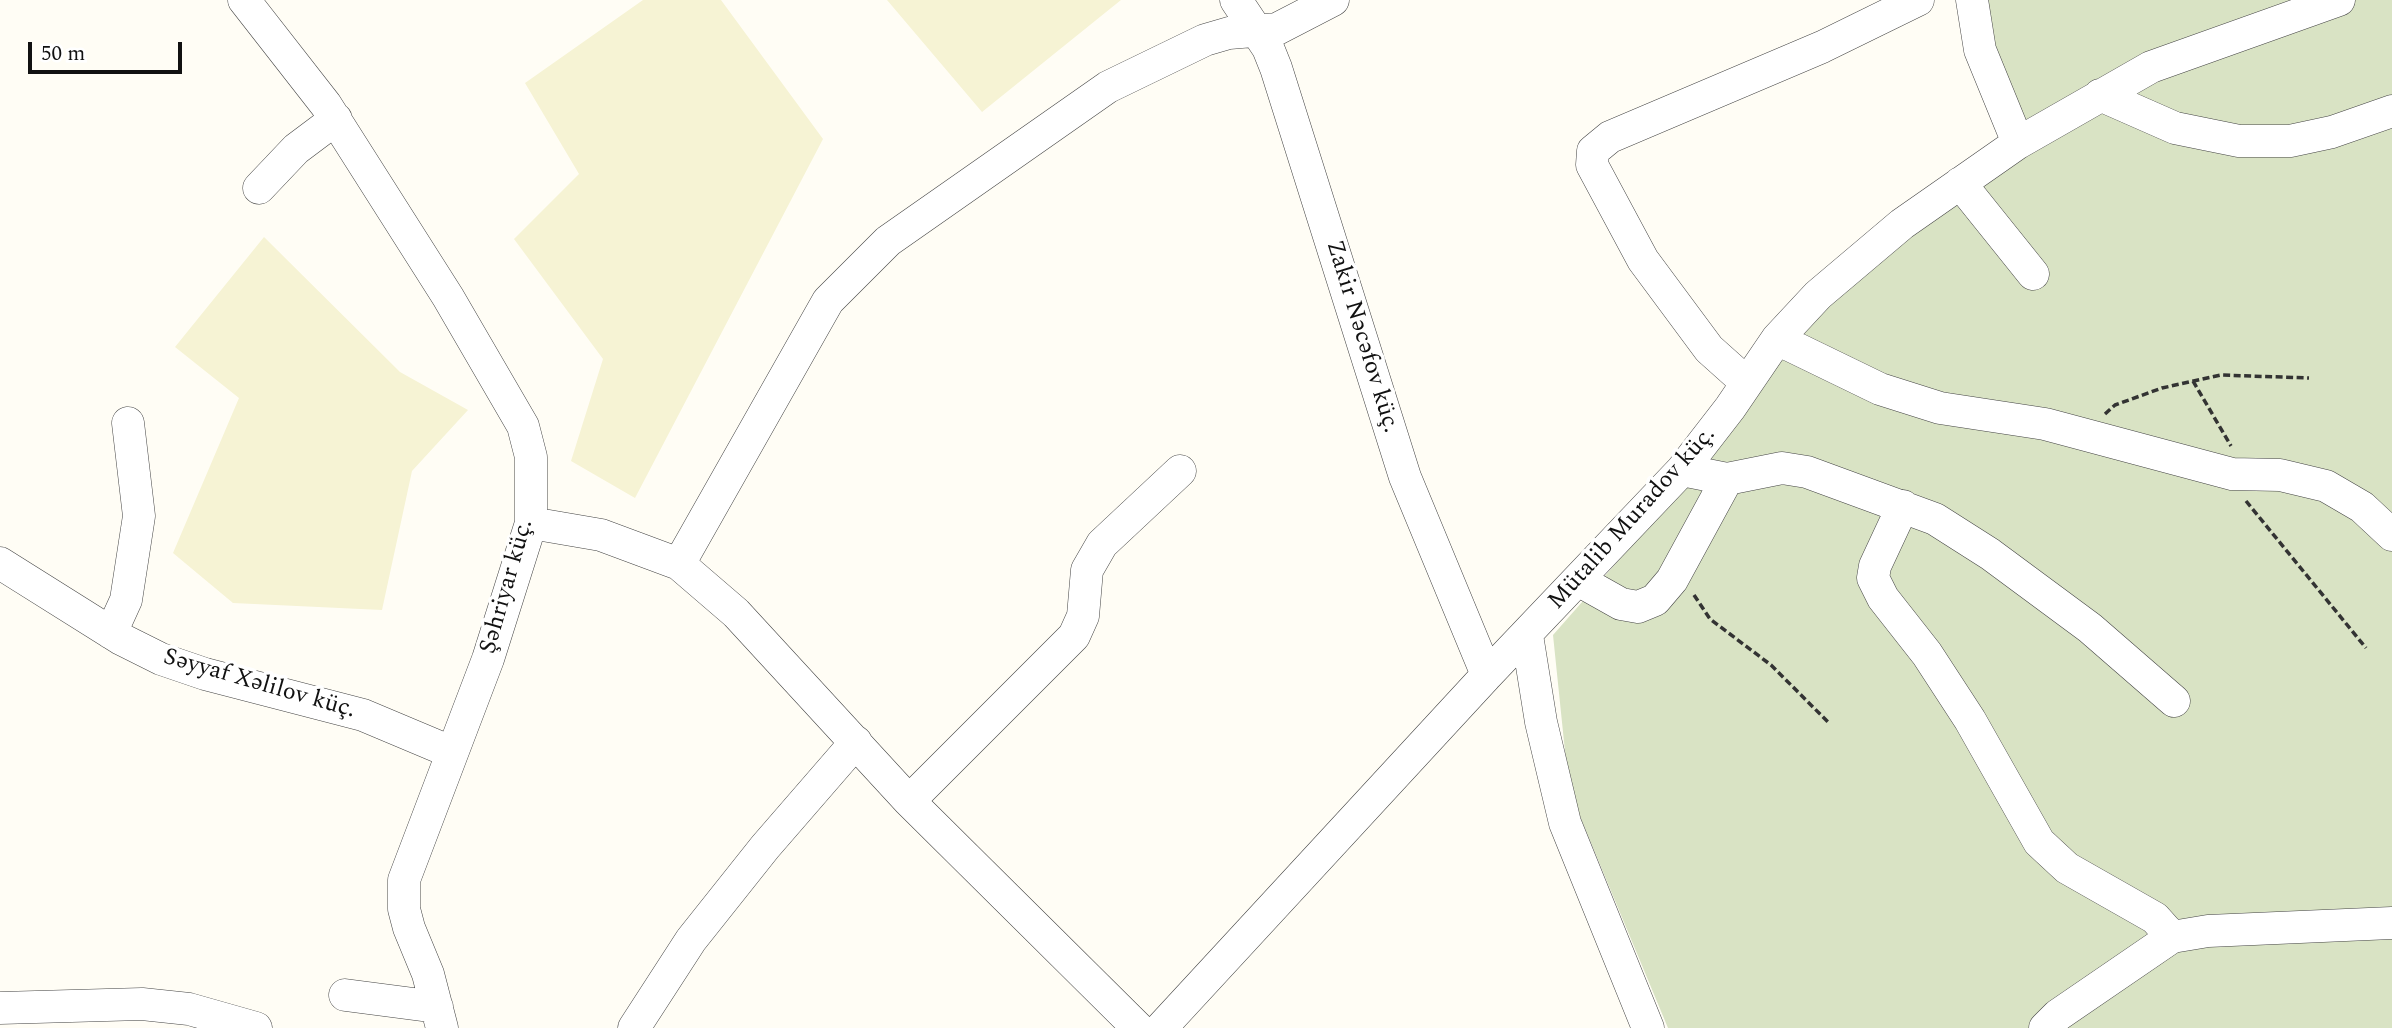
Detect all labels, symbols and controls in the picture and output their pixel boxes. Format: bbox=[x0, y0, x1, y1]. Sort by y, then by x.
scale bar bbox=[32, 28, 186, 72]
text: 50 m bbox=[41, 38, 85, 70]
street label: Zakir Nəcəfov küç. bbox=[1318, 237, 1404, 437]
street label: Mütalib Muradov küç. bbox=[1543, 422, 1723, 616]
street label: Şəhriyar küç. bbox=[475, 516, 541, 658]
street label: Səyyaf Xəlilov küç. bbox=[160, 644, 358, 726]

